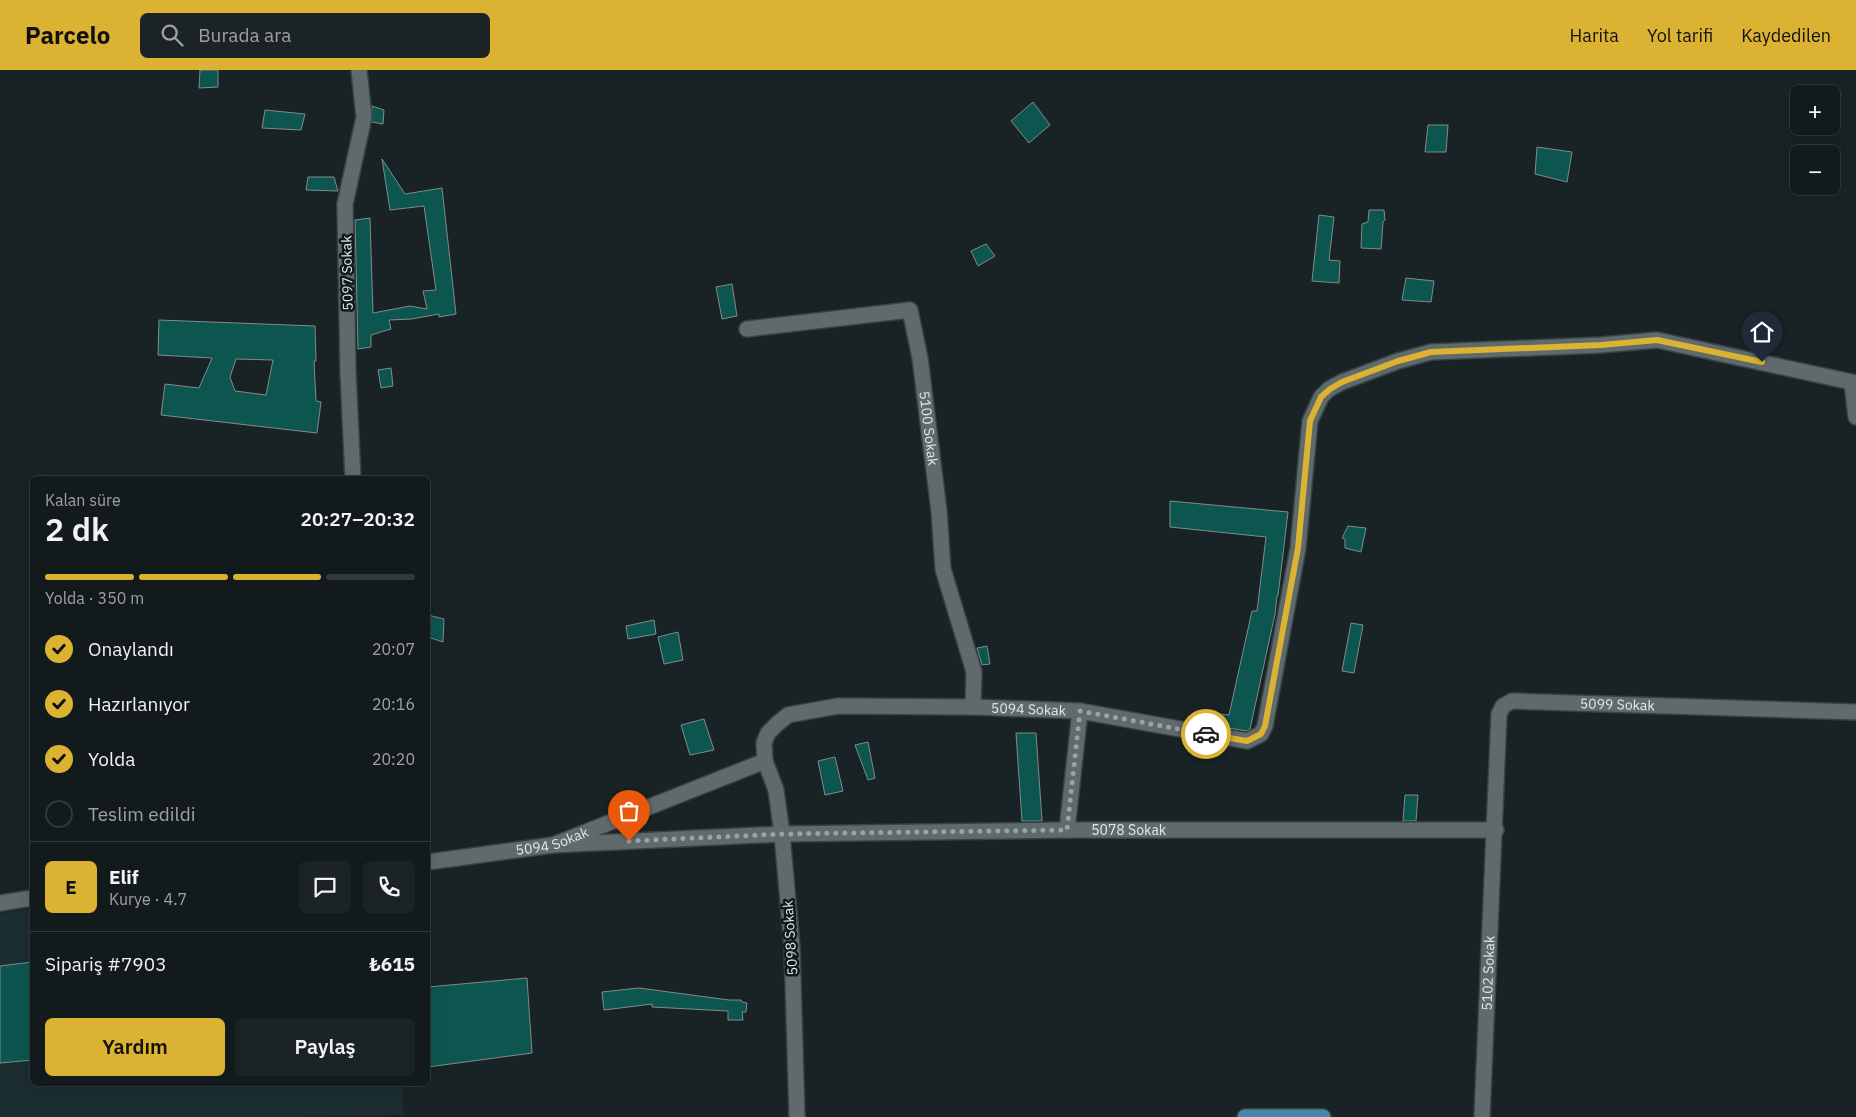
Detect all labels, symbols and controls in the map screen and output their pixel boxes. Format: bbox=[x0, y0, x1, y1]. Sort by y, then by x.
search box bbox=[140, 13, 490, 58]
text: Parcelo bbox=[25, 19, 110, 51]
icon: search bbox=[158, 21, 186, 49]
text: Burada ara bbox=[198, 23, 291, 47]
text: Harita bbox=[1570, 24, 1619, 47]
text: Yol tarifi bbox=[1647, 24, 1713, 47]
text: Kaydedilen bbox=[1741, 24, 1831, 47]
map controls bbox=[1790, 85, 1840, 195]
button: + bbox=[1790, 85, 1840, 135]
button: − bbox=[1790, 145, 1840, 195]
street label: 5097 Sokak bbox=[337, 235, 357, 311]
pin bbox=[1741, 311, 1783, 362]
icon: home bbox=[1748, 318, 1776, 346]
street label: 5100 Sokak bbox=[915, 390, 942, 467]
text: Kalan süre bbox=[45, 490, 121, 510]
text: 20:27–20:32 bbox=[301, 507, 415, 531]
text: 2 dk bbox=[45, 508, 109, 550]
text: Yolda · 350 m bbox=[45, 588, 144, 608]
icon: check bbox=[45, 635, 73, 663]
text: Onaylandı bbox=[88, 637, 174, 661]
text: 20:07 bbox=[372, 639, 415, 659]
icon: check bbox=[45, 690, 73, 718]
text: Hazırlanıyor bbox=[88, 692, 190, 716]
text: 20:16 bbox=[372, 694, 415, 714]
street label: 5099 Sokak bbox=[1580, 694, 1656, 715]
street label: 5094 Sokak bbox=[991, 699, 1067, 719]
courier bbox=[1181, 709, 1231, 759]
icon: car bbox=[1192, 720, 1220, 748]
icon: check bbox=[45, 745, 73, 773]
text: Yolda bbox=[88, 747, 135, 771]
text: 20:20 bbox=[372, 749, 415, 769]
pin bbox=[608, 790, 650, 841]
icon: bag bbox=[615, 797, 643, 825]
text: Teslim edildi bbox=[88, 802, 195, 826]
street label: 5078 Sokak bbox=[1091, 821, 1167, 839]
street label: 5094 Sokak bbox=[514, 823, 592, 859]
button: chat bbox=[299, 861, 351, 913]
button: phone bbox=[363, 861, 415, 913]
text: Elif bbox=[109, 865, 139, 889]
text: E bbox=[65, 875, 77, 899]
text: Kurye · 4.7 bbox=[109, 889, 187, 909]
street label: 5098 Sokak bbox=[778, 899, 802, 976]
street label: 5102 Sokak bbox=[1477, 935, 1499, 1011]
text: Sipariş #7903 bbox=[45, 952, 167, 976]
text: ₺615 bbox=[369, 952, 415, 976]
button: Yardım bbox=[45, 1018, 225, 1076]
button: Paylaş bbox=[235, 1018, 415, 1076]

